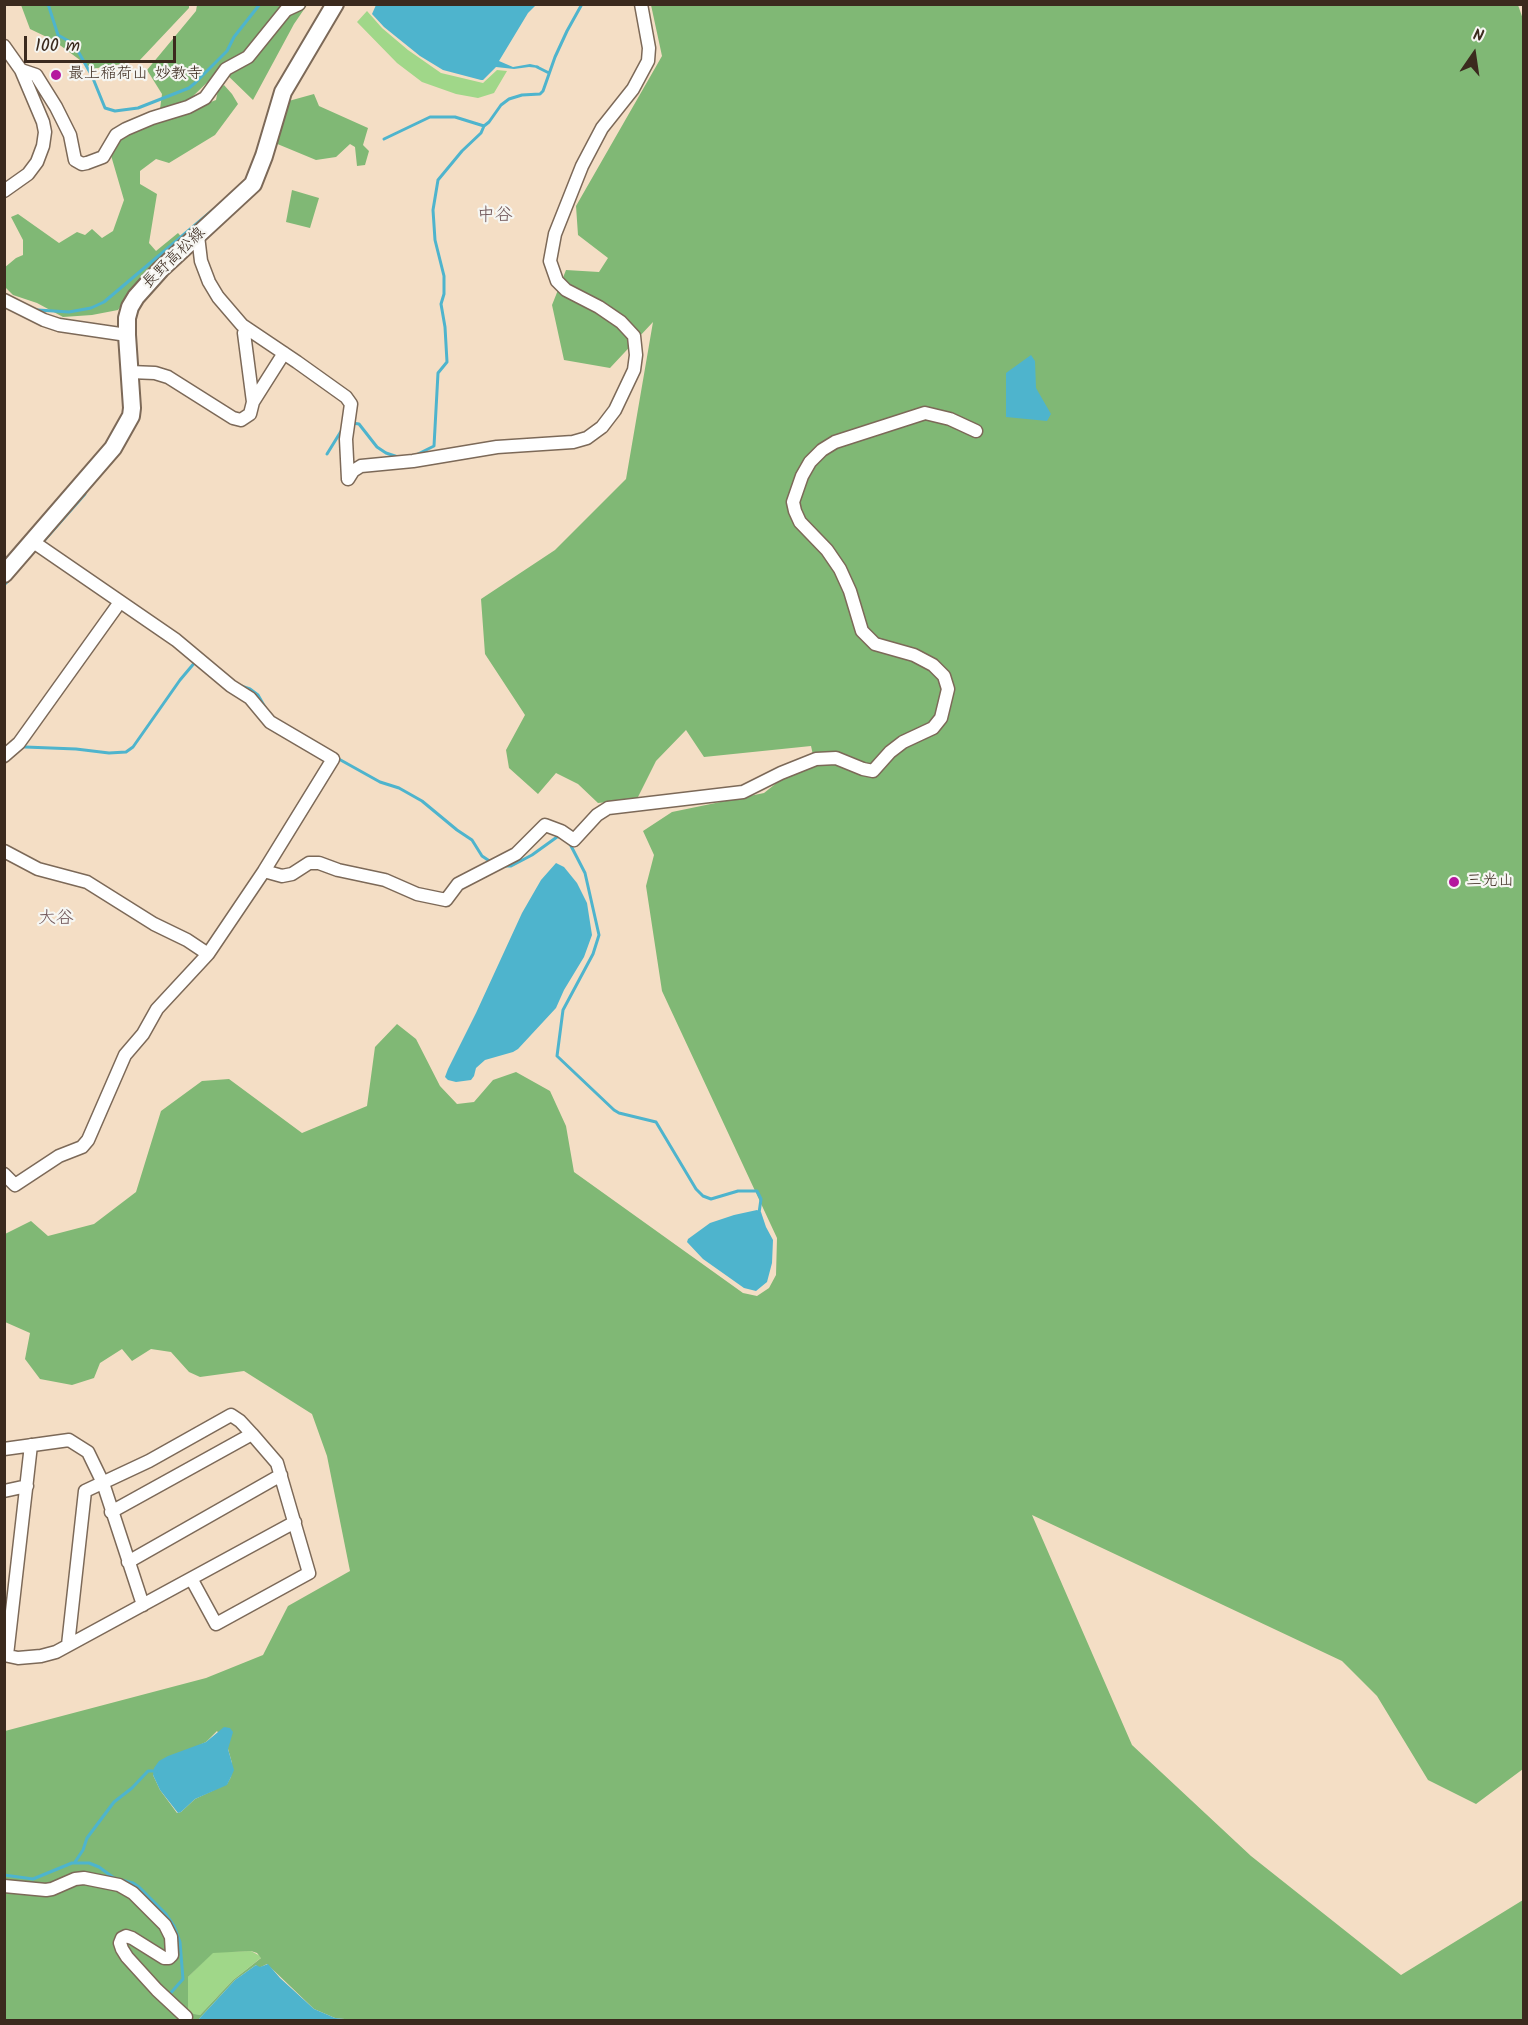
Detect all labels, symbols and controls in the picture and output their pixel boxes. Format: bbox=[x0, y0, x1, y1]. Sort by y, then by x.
text: N bbox=[1470, 23, 1486, 49]
scale bar bbox=[27, 24, 178, 62]
north arrow bbox=[1444, 24, 1504, 84]
text: 100 m bbox=[35, 32, 80, 61]
place label: 最上稲荷山 妙教寺 bbox=[68, 65, 202, 85]
marker: 最上稲荷山 妙教寺 bbox=[49, 68, 63, 82]
district label: 中谷 bbox=[477, 206, 513, 228]
street label: 長野高松線 bbox=[140, 224, 210, 294]
place label: 三光山 bbox=[1466, 872, 1514, 892]
marker: 三光山 bbox=[1447, 875, 1461, 889]
district label: 大谷 bbox=[38, 909, 74, 931]

